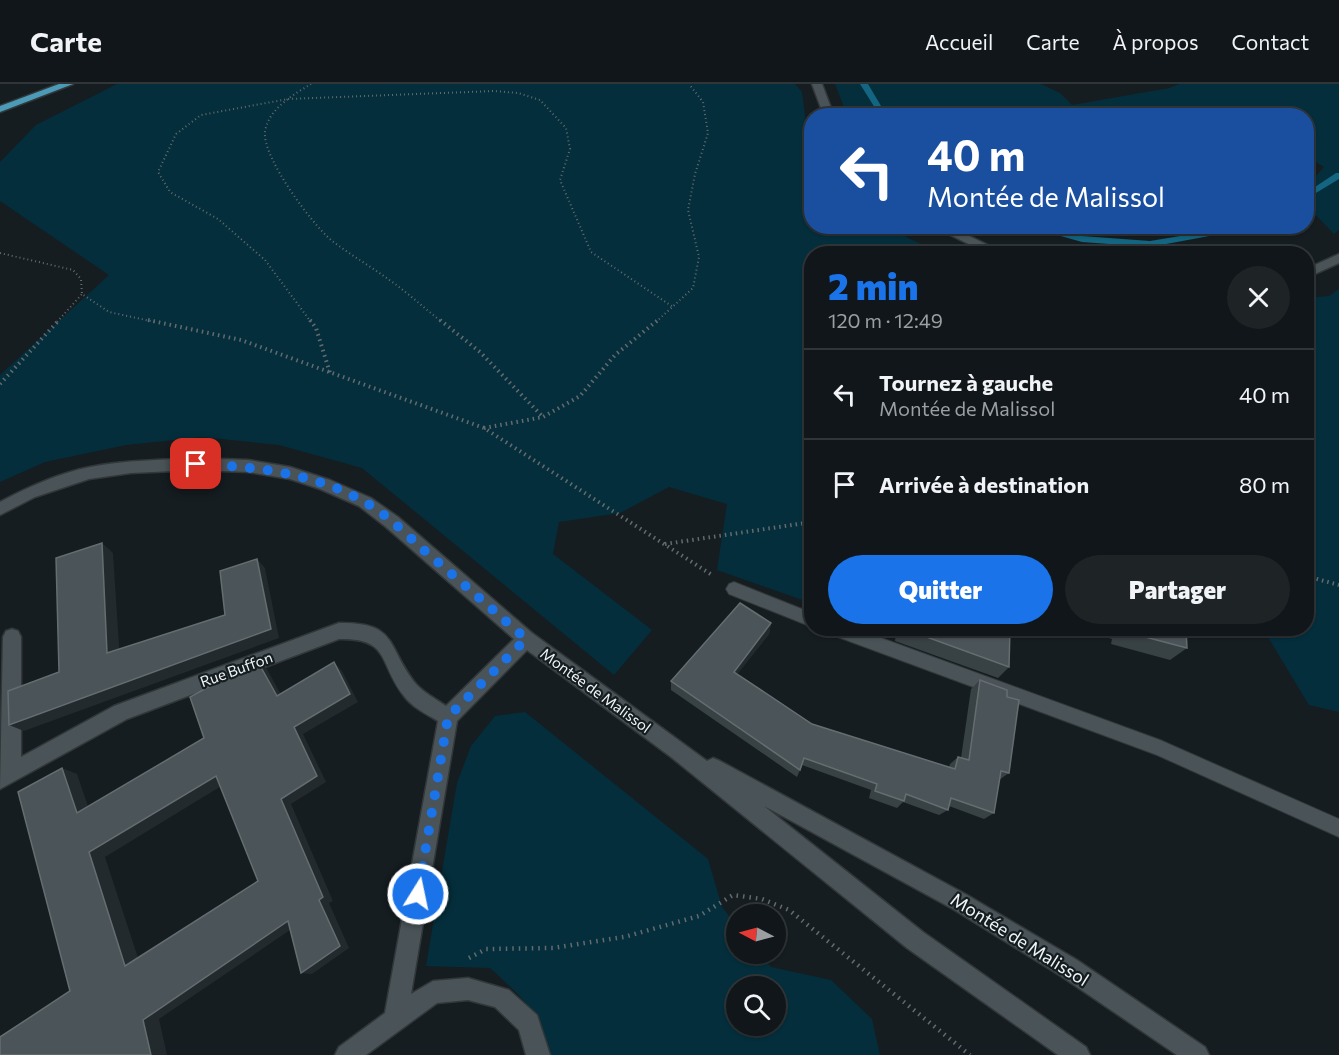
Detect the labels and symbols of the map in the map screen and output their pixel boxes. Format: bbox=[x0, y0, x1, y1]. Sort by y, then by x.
pin bbox=[170, 438, 221, 489]
street label: Montée de Malissol bbox=[537, 644, 655, 736]
street label: Rue Buffon bbox=[197, 648, 275, 690]
position arrow bbox=[386, 862, 450, 926]
street label: Montée de Malissol bbox=[947, 888, 1093, 990]
north arrow bbox=[726, 904, 786, 964]

